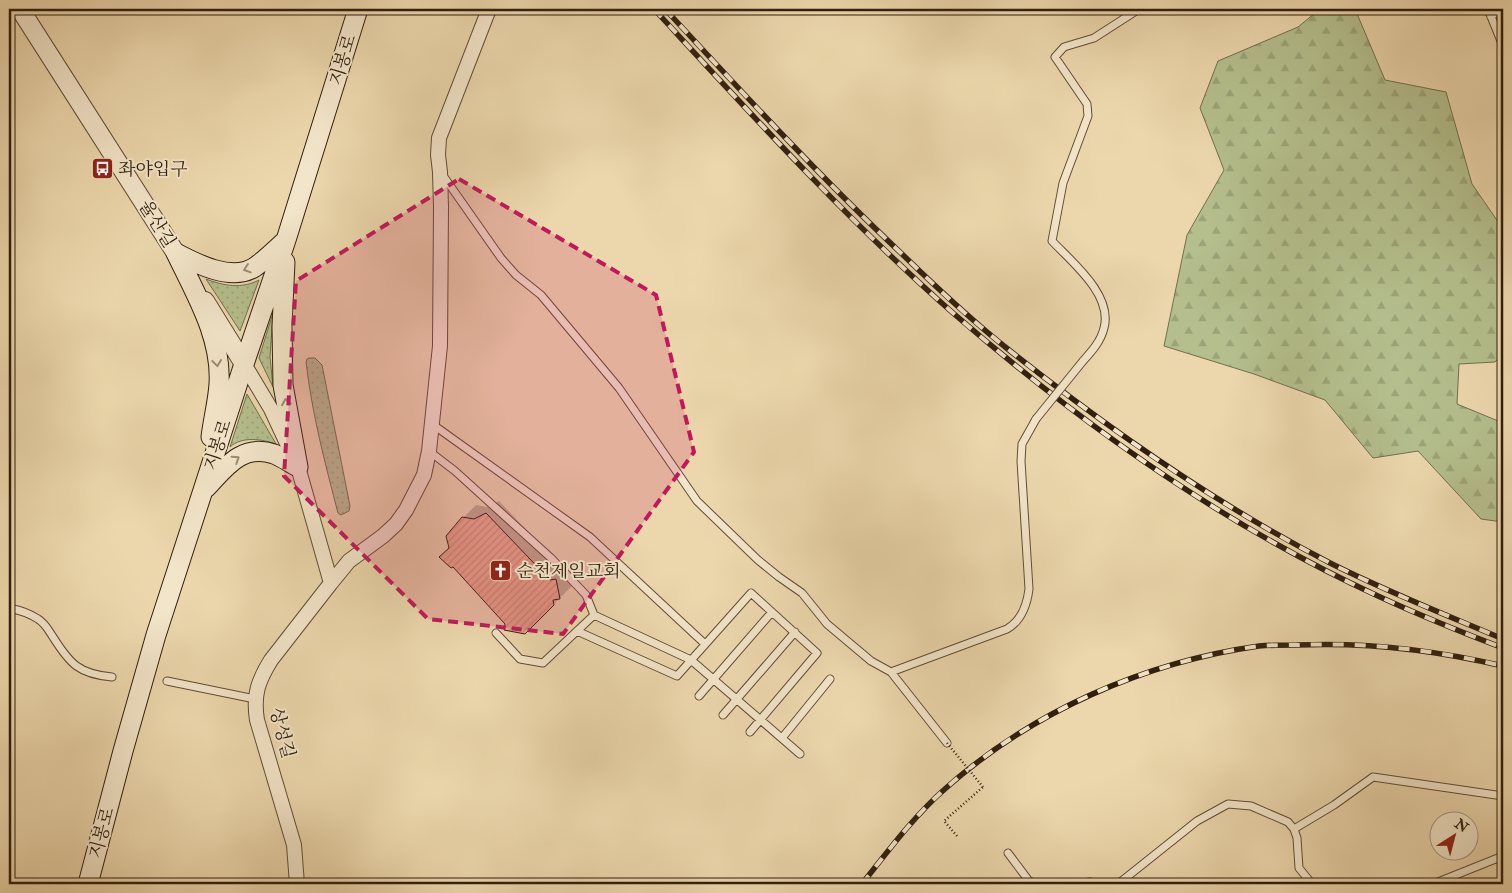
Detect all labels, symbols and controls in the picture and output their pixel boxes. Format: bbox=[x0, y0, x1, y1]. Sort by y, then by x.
street label: 지봉로 bbox=[324, 32, 362, 88]
bus stop icon: 좌야입구 bbox=[90, 157, 114, 181]
place label: 좌야입구 bbox=[118, 158, 188, 181]
street label: 율산길 bbox=[133, 196, 181, 252]
one-way arrow bbox=[243, 263, 252, 273]
one-way arrow bbox=[212, 360, 223, 368]
one-way arrow bbox=[281, 398, 291, 406]
street label: 지봉로 bbox=[199, 417, 237, 473]
one-way arrow bbox=[231, 456, 240, 465]
church icon: 순천제일교회 bbox=[488, 559, 512, 583]
place label: 순천제일교회 bbox=[516, 560, 620, 583]
street label: 상성길 bbox=[264, 705, 300, 761]
street label: 지봉로 bbox=[84, 805, 120, 861]
north arrow bbox=[1430, 810, 1480, 860]
text: N bbox=[1450, 815, 1472, 837]

